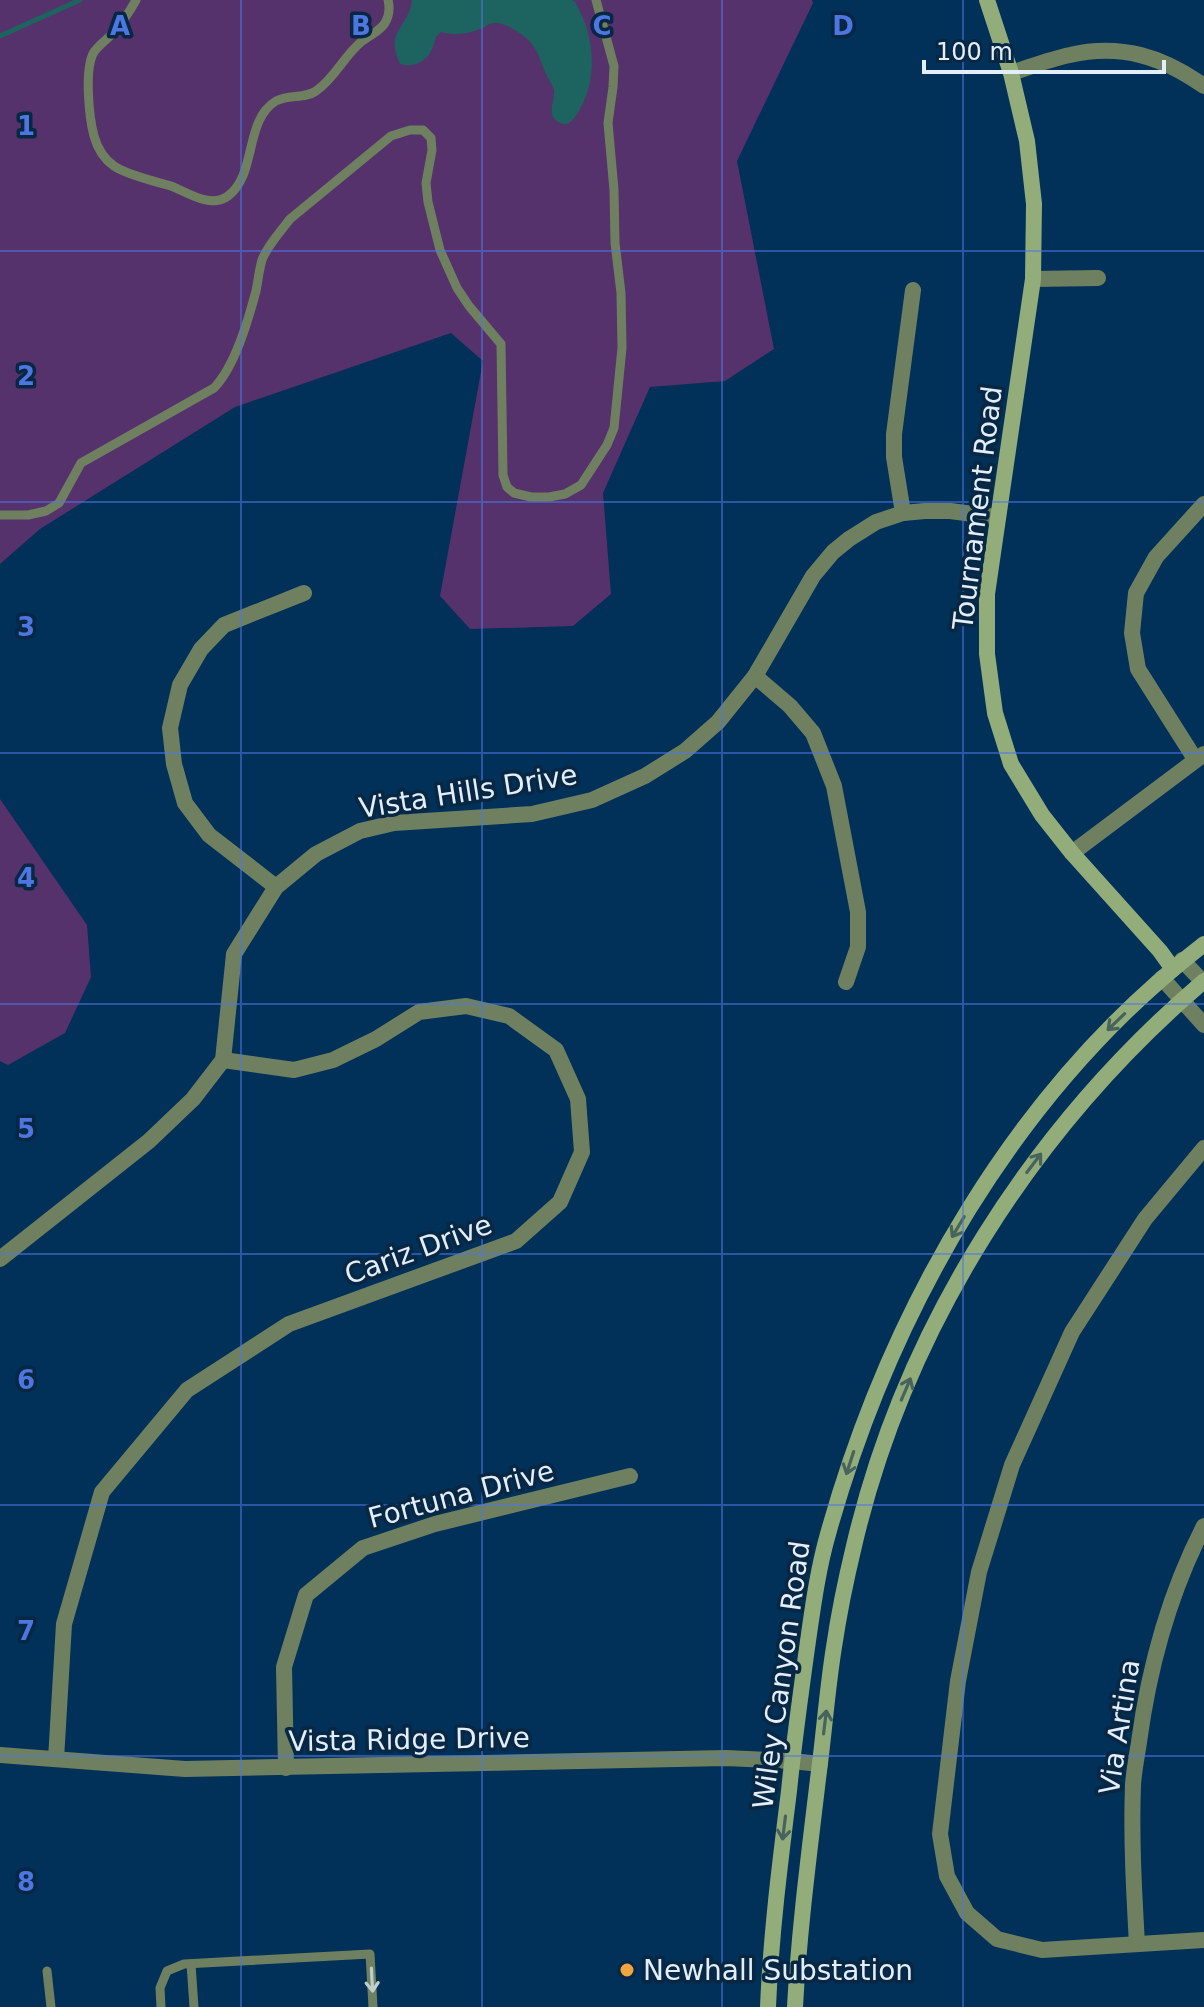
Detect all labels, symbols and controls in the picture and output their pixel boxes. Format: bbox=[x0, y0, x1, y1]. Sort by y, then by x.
text: A bbox=[110, 11, 130, 41]
text: B bbox=[351, 11, 371, 41]
text: C bbox=[592, 11, 612, 41]
text: D bbox=[832, 11, 854, 41]
scale bar bbox=[924, 24, 1164, 74]
text: 100 m bbox=[936, 38, 1013, 66]
text: 1 bbox=[17, 111, 35, 141]
text: 2 bbox=[17, 361, 35, 391]
street label: Tournament Road bbox=[946, 384, 1009, 633]
text: 3 bbox=[17, 612, 35, 642]
street label: Vista Hills Drive bbox=[357, 758, 580, 825]
text: 4 bbox=[17, 863, 35, 893]
one-way arrow bbox=[1107, 1012, 1126, 1031]
text: 5 bbox=[17, 1114, 35, 1144]
one-way arrow bbox=[1026, 1153, 1043, 1174]
street label: Cariz Drive bbox=[340, 1208, 496, 1291]
one-way arrow bbox=[950, 1215, 966, 1238]
text: 6 bbox=[17, 1365, 35, 1395]
one-way arrow bbox=[899, 1377, 914, 1401]
one-way arrow bbox=[841, 1450, 856, 1475]
street label: Fortuna Drive bbox=[365, 1454, 558, 1535]
street label: Wiley Canyon Road bbox=[746, 1539, 817, 1811]
text: 7 bbox=[17, 1616, 35, 1646]
street label: Via Artina bbox=[1093, 1657, 1146, 1797]
one-way arrow bbox=[818, 1709, 833, 1735]
street label: Vista Ridge Drive bbox=[288, 1721, 530, 1758]
one-way arrow bbox=[777, 1814, 792, 1841]
text: 8 bbox=[17, 1867, 35, 1897]
place label: Newhall Substation bbox=[643, 1954, 913, 1987]
marker: Newhall Substation bbox=[618, 1961, 636, 1979]
one-way arrow bbox=[364, 1966, 379, 1993]

